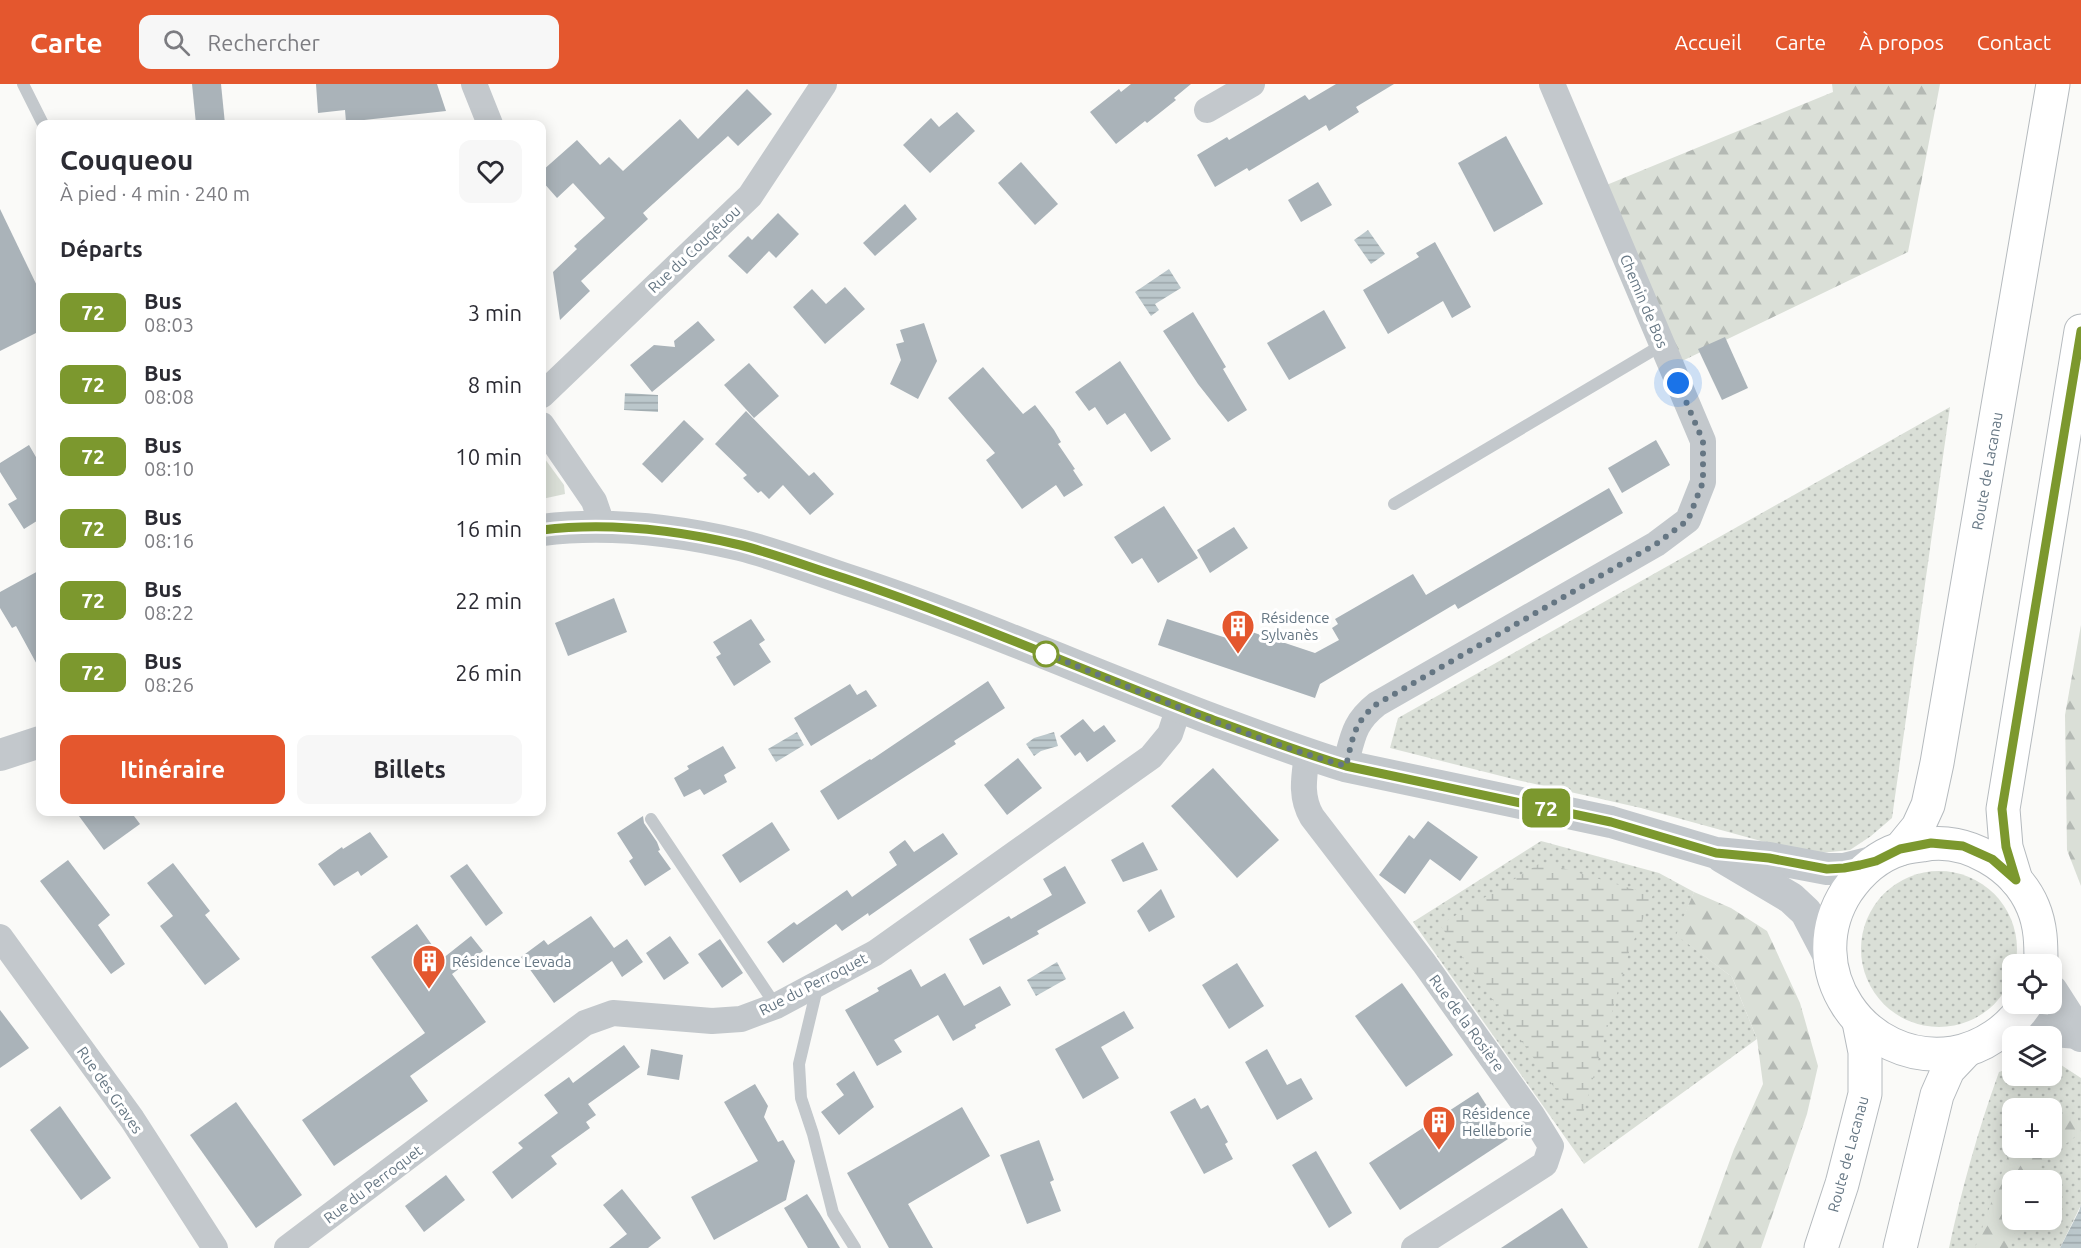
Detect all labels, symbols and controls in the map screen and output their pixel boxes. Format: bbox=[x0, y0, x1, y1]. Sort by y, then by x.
search box bbox=[139, 15, 559, 69]
icon: search bbox=[160, 26, 193, 59]
text: Carte bbox=[30, 27, 103, 58]
text: Rechercher bbox=[208, 30, 320, 55]
text: Accueil bbox=[1674, 30, 1742, 54]
text: Carte bbox=[1775, 30, 1826, 54]
text: À propos bbox=[1859, 30, 1944, 54]
text: Contact bbox=[1977, 30, 2051, 54]
button: heart bbox=[459, 140, 522, 203]
text: Couqueou bbox=[60, 144, 193, 175]
text: À pied · 4 min · 240 m bbox=[60, 182, 250, 205]
street label: Rue du Couqéuou bbox=[644, 202, 744, 296]
text: Départs bbox=[60, 236, 143, 261]
street label: Chemin de Bos bbox=[1617, 252, 1671, 350]
text: Bus bbox=[144, 288, 182, 313]
text: 72 bbox=[81, 300, 105, 324]
text: 3 min bbox=[468, 300, 522, 325]
text: 08:03 bbox=[144, 313, 194, 336]
text: Bus bbox=[144, 360, 182, 385]
your location bbox=[1663, 368, 1693, 398]
text: 72 bbox=[81, 372, 105, 396]
text: 8 min bbox=[468, 372, 522, 397]
text: 08:08 bbox=[144, 385, 194, 408]
street label: Route de Lacanau bbox=[1968, 411, 2006, 531]
text: Bus bbox=[144, 432, 182, 457]
text: 72 bbox=[81, 444, 105, 468]
text: 10 min bbox=[455, 444, 522, 469]
text: 08:10 bbox=[144, 457, 194, 480]
text: Bus bbox=[144, 504, 182, 529]
text: 72 bbox=[81, 516, 105, 540]
text: 16 min bbox=[455, 516, 522, 541]
text: 08:16 bbox=[144, 529, 194, 552]
text: Bus bbox=[144, 576, 182, 601]
text: 72 bbox=[81, 588, 105, 612]
text: 22 min bbox=[455, 588, 522, 613]
text: 08:22 bbox=[144, 601, 194, 624]
building icon: Résidence Sylvanès bbox=[1220, 608, 1256, 655]
place label: Résidence Sylvanès bbox=[1261, 609, 1330, 643]
unlabelled marker bbox=[1033, 641, 1059, 667]
text: Bus bbox=[144, 648, 182, 673]
text: 72 bbox=[81, 660, 105, 684]
text: 26 min bbox=[455, 660, 522, 685]
text: 08:26 bbox=[144, 673, 194, 696]
button: Itinéraire bbox=[60, 735, 285, 804]
button: Billets bbox=[297, 735, 522, 804]
line badge: 72 bbox=[1519, 788, 1573, 828]
text: 72 bbox=[1534, 796, 1558, 820]
building icon: Résidence Levada bbox=[411, 943, 447, 990]
street label: Rue du Perroquet bbox=[756, 949, 870, 1019]
place label: Résidence Levada bbox=[452, 953, 571, 970]
map controls bbox=[2002, 954, 2062, 1230]
button: locate bbox=[2002, 954, 2062, 1014]
street label: Rue de la Rosière bbox=[1426, 971, 1508, 1075]
button: layers bbox=[2002, 1026, 2062, 1086]
street label: Rue des Graves bbox=[74, 1043, 146, 1137]
street label: Route de Lacanau bbox=[1824, 1094, 1872, 1214]
button: + bbox=[2002, 1098, 2062, 1158]
building icon: Résidence Helleborie bbox=[1421, 1104, 1457, 1151]
place label: Résidence Helleborie bbox=[1462, 1105, 1532, 1139]
street label: Rue du Perroquet bbox=[320, 1141, 426, 1227]
button: − bbox=[2002, 1170, 2062, 1230]

